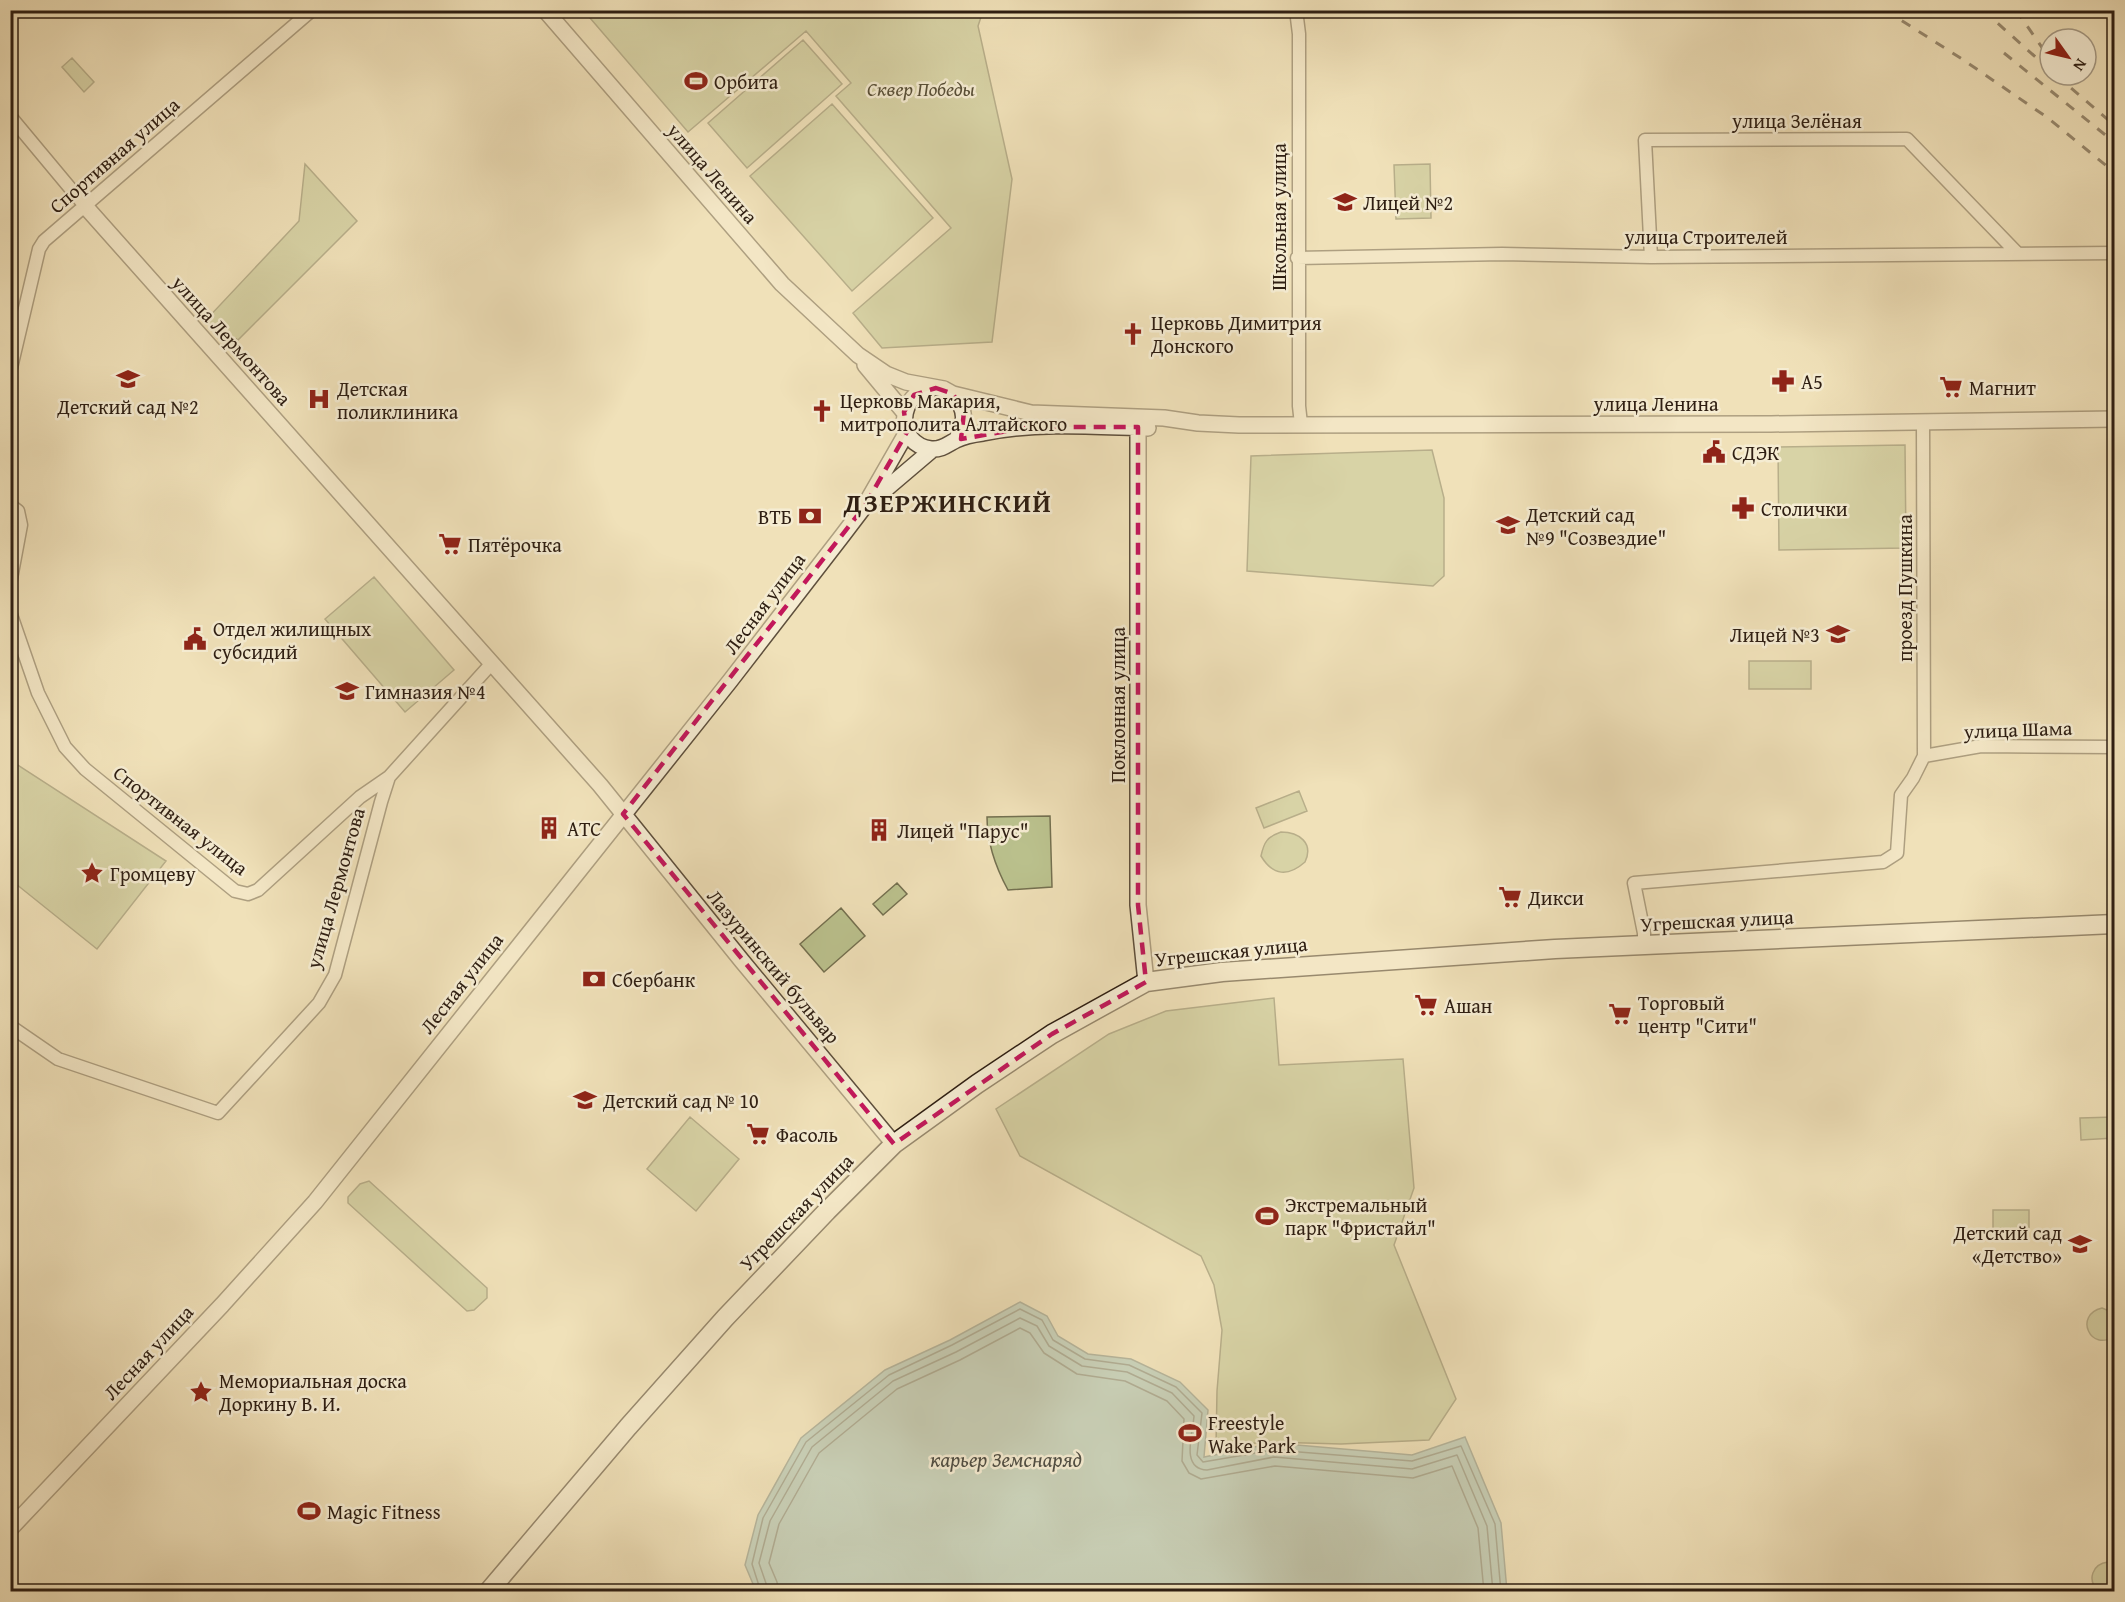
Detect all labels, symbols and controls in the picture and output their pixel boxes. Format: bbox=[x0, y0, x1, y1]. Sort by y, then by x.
north arrow bbox=[2038, 27, 2098, 87]
text: N bbox=[2067, 54, 2093, 77]
place label: Орбита bbox=[714, 67, 779, 96]
sports icon: Орбита bbox=[683, 68, 709, 94]
park label: Сквер Победы bbox=[867, 74, 976, 103]
street label: Спортивная улица bbox=[43, 90, 186, 220]
street label: улица Зелёная bbox=[1731, 106, 1862, 135]
street label: улица Ленина bbox=[660, 116, 765, 230]
street label: Школьная улица bbox=[1264, 143, 1293, 291]
place label: Лицей №2 bbox=[1363, 188, 1453, 217]
school or university icon: Лицей №2 bbox=[1332, 189, 1358, 215]
street label: улица Строителей bbox=[1623, 222, 1788, 251]
street label: улица Лермонтова bbox=[165, 268, 299, 412]
place label: Церковь Димитрия Донского bbox=[1150, 308, 1322, 360]
church icon: Церковь Димитрия Донского bbox=[1120, 321, 1146, 347]
school or university icon: Детский сад №2 bbox=[115, 366, 141, 392]
place label: А5 bbox=[1801, 367, 1823, 396]
pharmacy icon: А5 bbox=[1770, 368, 1796, 394]
place label: Магнит bbox=[1969, 373, 2036, 402]
place label: Детская поликлиника bbox=[336, 374, 459, 426]
supermarket icon: Магнит bbox=[1938, 374, 1964, 400]
hospital icon: Детская поликлиника bbox=[306, 386, 332, 412]
place label: Церковь Макария, митрополита Алтайского bbox=[840, 386, 1067, 438]
street label: улица Ленина bbox=[1592, 389, 1719, 418]
place label: Детский сад №2 bbox=[56, 392, 199, 421]
church icon: Церковь Макария, митрополита Алтайского bbox=[809, 398, 835, 424]
place label: СДЭК bbox=[1732, 438, 1780, 467]
public building icon: СДЭК bbox=[1701, 439, 1727, 465]
district label: ДЗЕРЖИНСКИЙ bbox=[843, 483, 1052, 522]
place label: Столички bbox=[1761, 494, 1848, 523]
pharmacy icon: Столички bbox=[1730, 495, 1756, 521]
place label: Детский сад №9 "Созвездие" bbox=[1525, 500, 1666, 552]
place label: ВТБ bbox=[758, 502, 792, 531]
bank icon: ВТБ bbox=[797, 503, 823, 529]
school or university icon: Детский сад №9 "Созвездие" bbox=[1495, 512, 1521, 538]
street label: проезд Пушкина bbox=[1890, 514, 1919, 662]
place label: Пятёрочка bbox=[468, 530, 562, 559]
supermarket icon: Пятёрочка bbox=[437, 531, 463, 557]
street label: Лесная улица bbox=[716, 546, 812, 660]
place label: Отдел жилищных субсидий bbox=[213, 614, 372, 666]
place label: Лицей №3 bbox=[1730, 620, 1820, 649]
school or university icon: Лицей №3 bbox=[1825, 621, 1851, 647]
public building icon: Отдел жилищных субсидий bbox=[182, 626, 208, 652]
street label: Поклонная улица bbox=[1103, 627, 1132, 783]
place label: Гимназия №4 bbox=[365, 677, 486, 706]
school or university icon: Гимназия №4 bbox=[334, 678, 360, 704]
street label: улица Шама bbox=[1962, 713, 2073, 745]
street label: Спортивная улица bbox=[107, 758, 255, 882]
street label: улица Лермонтова bbox=[298, 804, 372, 973]
place label: АТС bbox=[567, 814, 601, 843]
building icon: АТС bbox=[536, 815, 562, 841]
place label: Лицей "Парус" bbox=[897, 816, 1029, 845]
building icon: Лицей "Парус" bbox=[866, 817, 892, 843]
place label: Громцеву bbox=[110, 859, 196, 888]
place icon: Громцеву bbox=[79, 860, 105, 886]
street label: Лазуринский бульвар bbox=[701, 882, 848, 1050]
place label: Дикси bbox=[1527, 883, 1584, 912]
supermarket icon: Дикси bbox=[1497, 884, 1523, 910]
street label: Угрешская улица bbox=[1640, 901, 1795, 938]
street label: Лесная улица bbox=[412, 926, 510, 1039]
street label: Угрешская улица bbox=[1153, 929, 1309, 973]
place label: Сбербанк bbox=[612, 965, 696, 994]
bank icon: Сбербанк bbox=[581, 966, 607, 992]
place label: Торговый центр "Сити" bbox=[1638, 988, 1757, 1040]
place label: Ашан bbox=[1444, 991, 1493, 1020]
supermarket icon: Ашан bbox=[1413, 992, 1439, 1018]
supermarket icon: Торговый центр "Сити" bbox=[1607, 1001, 1633, 1027]
place label: Детский сад № 10 bbox=[602, 1086, 759, 1115]
school or university icon: Детский сад № 10 bbox=[572, 1087, 598, 1113]
place label: Фасоль bbox=[776, 1120, 838, 1149]
supermarket icon: Фасоль bbox=[745, 1121, 771, 1147]
street label: Угрешская улица bbox=[732, 1146, 860, 1277]
place label: Экстремальный парк "Фристайл" bbox=[1285, 1190, 1436, 1242]
sports icon: Экстремальный парк "Фристайл" bbox=[1254, 1203, 1280, 1229]
place label: Детский сад «Детство» bbox=[1952, 1218, 2062, 1270]
school or university icon: Детский сад «Детство» bbox=[2067, 1231, 2093, 1257]
street label: Лесная улица bbox=[96, 1298, 200, 1406]
place label: Мемориальная доска Доркину В. И. bbox=[218, 1366, 407, 1418]
place icon: Мемориальная доска Доркину В. И. bbox=[188, 1379, 214, 1405]
place label: Freestyle Wake Park bbox=[1208, 1408, 1297, 1460]
sports icon: Freestyle Wake Park bbox=[1177, 1420, 1203, 1446]
water label: карьер Земснаряд bbox=[930, 1444, 1082, 1475]
place label: Magic Fitness bbox=[327, 1497, 441, 1526]
sports icon: Magic Fitness bbox=[296, 1498, 322, 1524]

